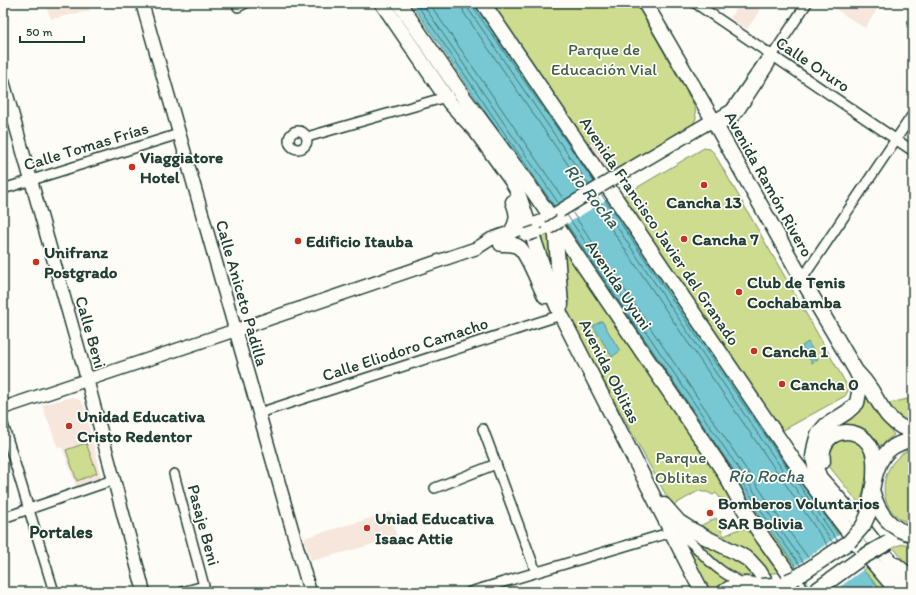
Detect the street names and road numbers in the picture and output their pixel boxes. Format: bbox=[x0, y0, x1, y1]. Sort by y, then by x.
street label: Calle Oruro bbox=[772, 32, 854, 96]
street label: Avenida Ramón Rivero bbox=[721, 108, 817, 260]
street label: Avenida Francisco Javier del Granado bbox=[576, 113, 744, 349]
street label: Calle Tomas Frías bbox=[21, 118, 151, 174]
street label: Calle Aniceto Padilla bbox=[212, 218, 272, 368]
street label: Avenida Uyuni bbox=[582, 236, 656, 334]
street label: Calle Beni bbox=[71, 294, 111, 370]
street label: Calle Eliodoro Camacho bbox=[320, 313, 490, 385]
street label: Avenida Oblitas bbox=[575, 315, 645, 427]
street label: Pasaje Beni bbox=[184, 482, 224, 568]

